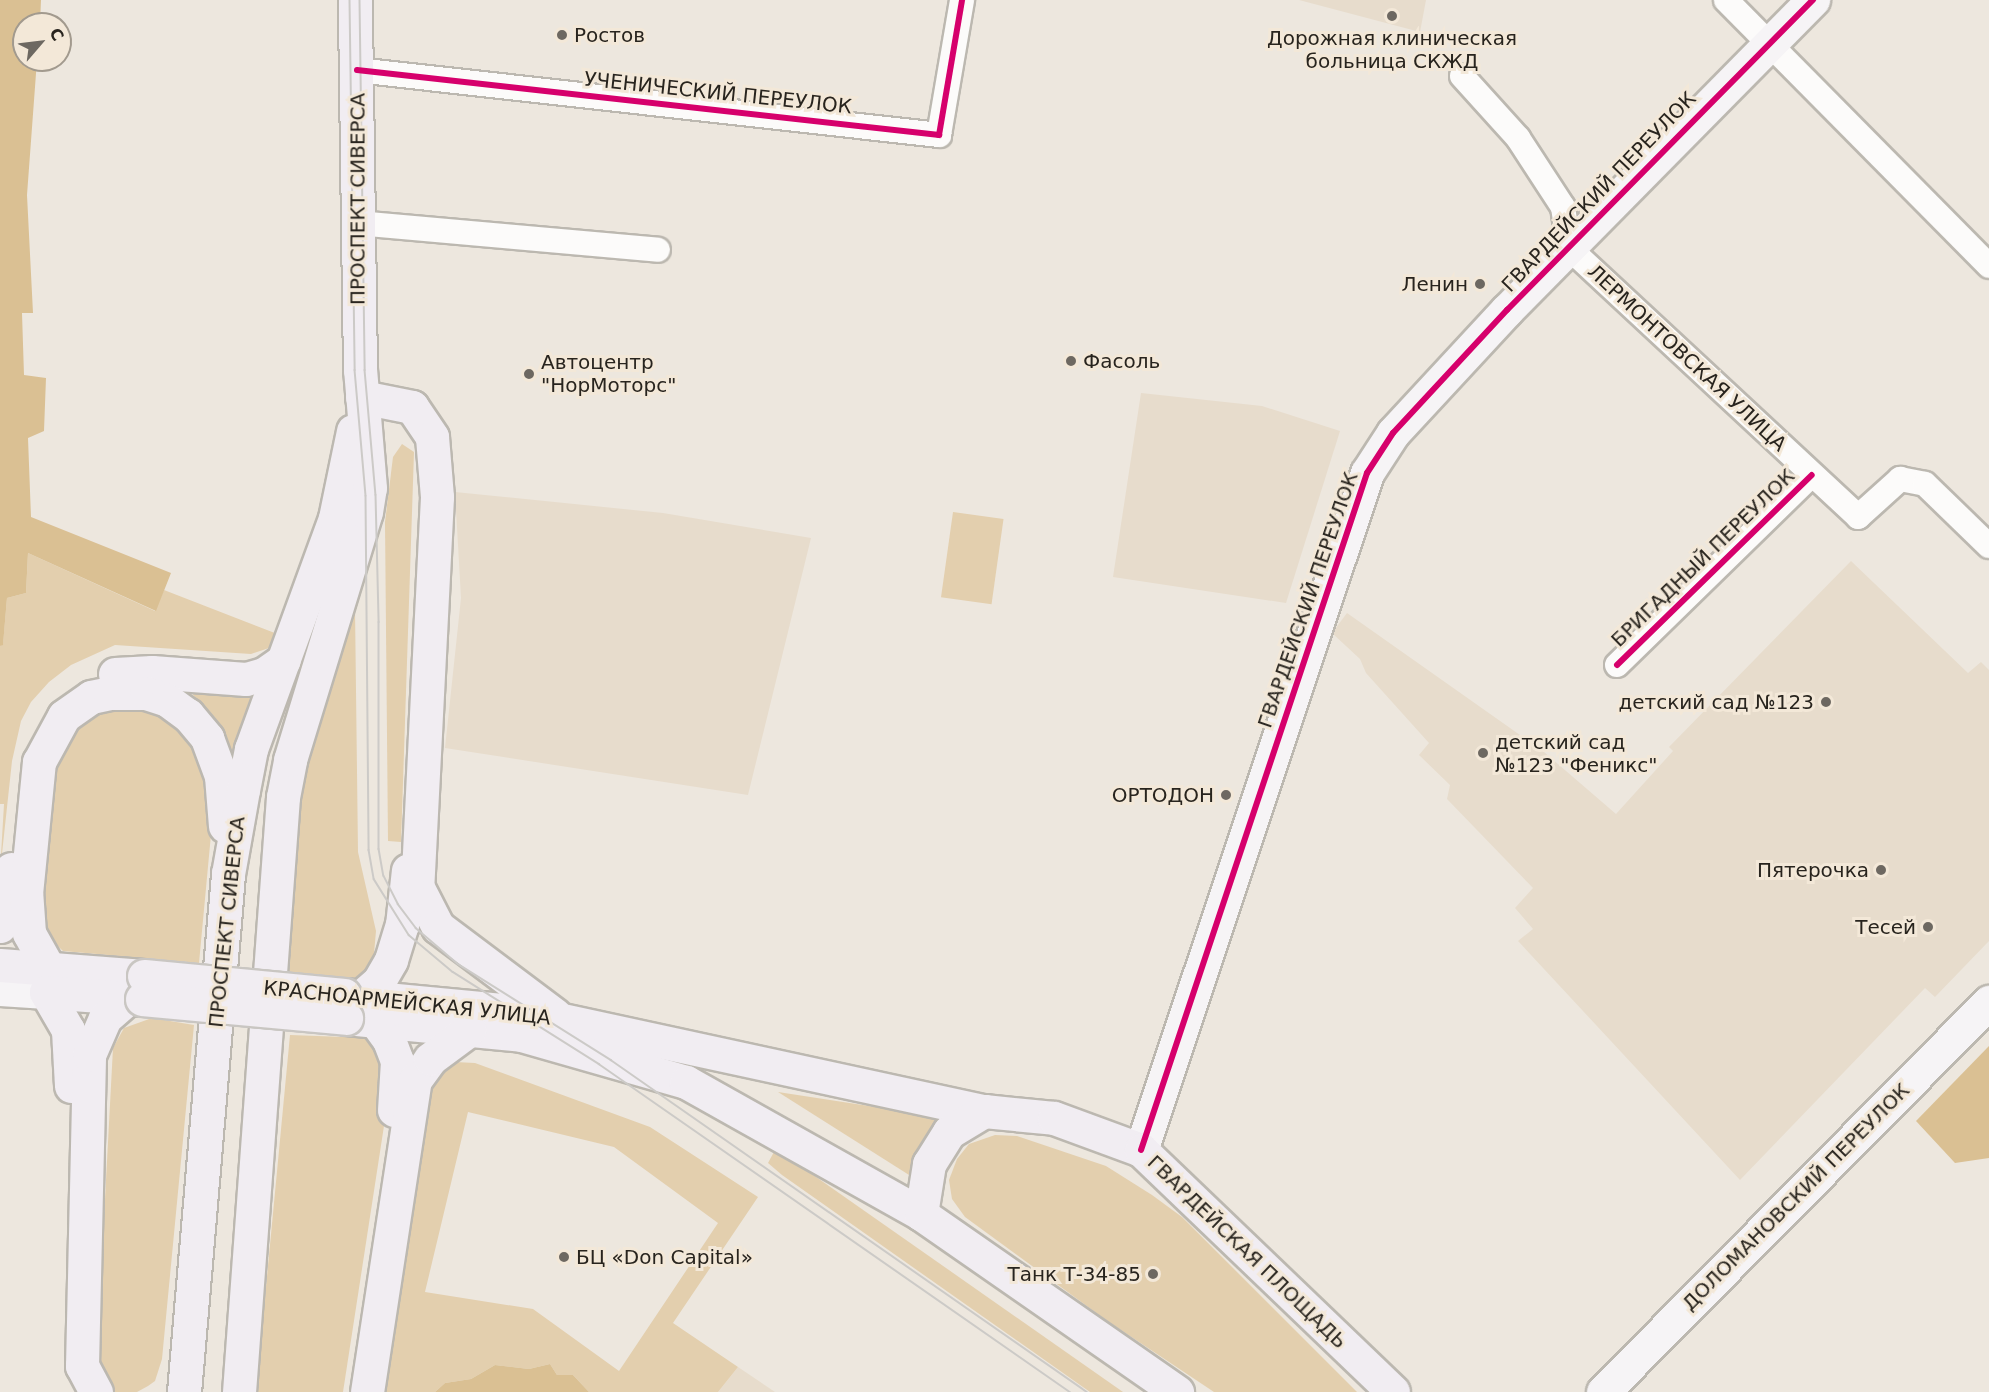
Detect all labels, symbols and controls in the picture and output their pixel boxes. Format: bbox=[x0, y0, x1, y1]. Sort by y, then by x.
marker: Дорожная клиническая больница СКЖД bbox=[1383, 7, 1401, 25]
north arrow bbox=[12, 12, 72, 72]
place label: Ростов bbox=[574, 23, 645, 47]
text: С bbox=[45, 25, 68, 44]
place label: Дорожная клиническая больница СКЖД bbox=[1267, 27, 1517, 74]
marker: Ростов bbox=[555, 28, 569, 42]
street label: УЧЕНИЧЕСКИЙ ПЕРЕУЛОК bbox=[583, 67, 853, 119]
street label: ГВАРДЕЙСКИЙ ПЕРЕУЛОК bbox=[1497, 87, 1701, 297]
street label: ПРОСПЕКТ СИВЕРСА bbox=[346, 93, 370, 305]
street label: ЛЕРМОНТОВСКАЯ УЛИЦА bbox=[1583, 260, 1791, 456]
place label: Ленин bbox=[1402, 272, 1468, 296]
marker: Ленин bbox=[1473, 277, 1487, 291]
place label: Фасоль bbox=[1083, 349, 1160, 373]
place label: Автоцентр "НорМоторс" bbox=[541, 350, 676, 397]
marker: Фасоль bbox=[1064, 354, 1078, 368]
marker: Автоцентр "НорМоторс" bbox=[522, 367, 536, 381]
street label: БРИГАДНЫЙ ПЕРЕУЛОК bbox=[1606, 464, 1800, 652]
street label: ГВАРДЕЙСКИЙ ПЕРЕУЛОК bbox=[1253, 469, 1363, 731]
place label: детский сад №123 bbox=[1618, 690, 1814, 714]
marker: детский сад №123 bbox=[1819, 695, 1833, 709]
place label: детский сад №123 "Феникс" bbox=[1495, 730, 1657, 777]
marker: детский сад №123 "Феникс" bbox=[1476, 746, 1490, 760]
place label: ОРТОДОН bbox=[1112, 783, 1214, 807]
marker: ОРТОДОН bbox=[1219, 788, 1233, 802]
street label: ПРОСПЕКТ СИВЕРСА bbox=[204, 815, 250, 1029]
place label: Пятерочка bbox=[1757, 858, 1869, 882]
marker: Пятерочка bbox=[1874, 863, 1888, 877]
place label: Тесей bbox=[1855, 915, 1916, 939]
marker: Тесей bbox=[1921, 920, 1935, 934]
street label: КРАСНОАРМЕЙСКАЯ УЛИЦА bbox=[262, 976, 552, 1030]
street label: ДОЛОМАНОВСКИЙ ПЕРЕУЛОК bbox=[1677, 1078, 1915, 1316]
street label: ГВАРДЕЙСКАЯ ПЛОЩАДЬ bbox=[1142, 1150, 1352, 1354]
place label: БЦ «Don Capital» bbox=[576, 1245, 753, 1269]
marker: БЦ «Don Capital» bbox=[557, 1250, 571, 1264]
place label: Танк Т-34-85 bbox=[1007, 1262, 1141, 1286]
marker: Танк Т-34-85 bbox=[1146, 1267, 1160, 1281]

